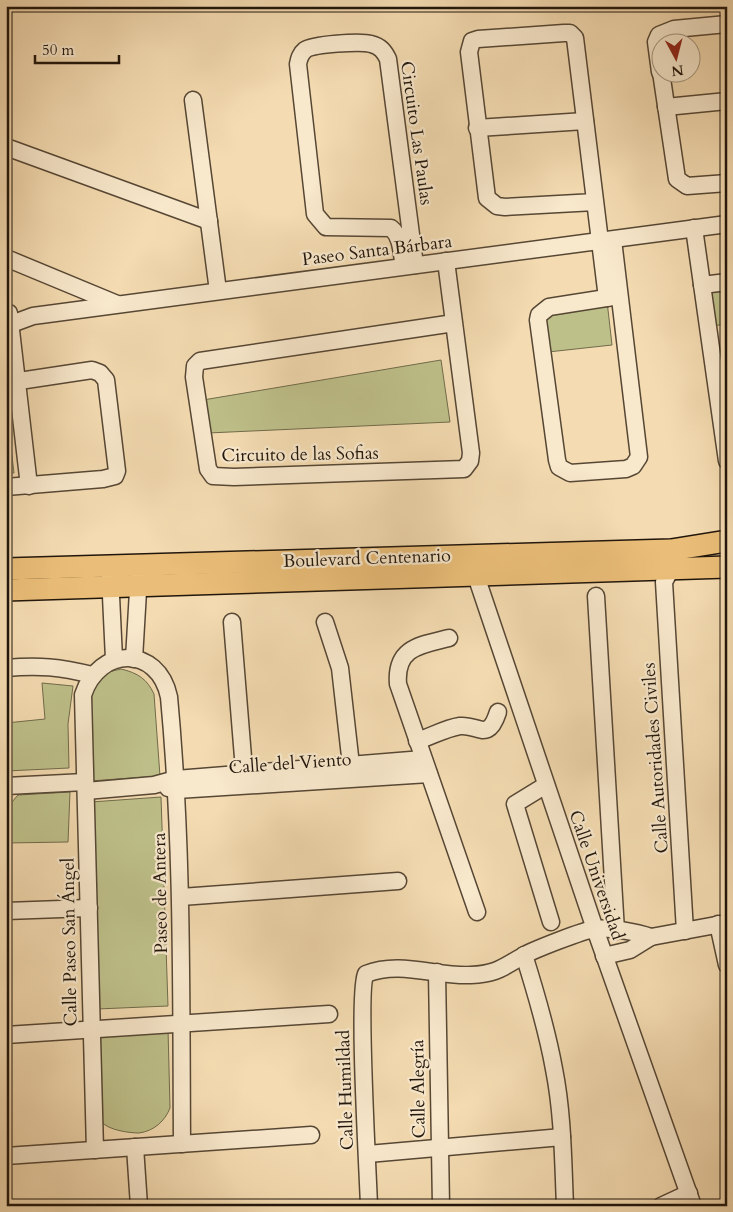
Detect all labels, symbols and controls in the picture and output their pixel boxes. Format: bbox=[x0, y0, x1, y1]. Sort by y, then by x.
scale bar bbox=[35, 32, 119, 64]
north arrow bbox=[650, 32, 700, 82]
text: 50 m bbox=[42, 40, 74, 60]
street label: Circuito Las Paulas bbox=[394, 60, 439, 207]
text: N bbox=[670, 60, 685, 81]
street label: Paseo Santa Bárbara bbox=[301, 229, 454, 272]
street label: Circuito de las Sofias bbox=[221, 441, 379, 468]
street label: Boulevard Centenario bbox=[283, 543, 452, 574]
street label: Calle Autoridades Civiles bbox=[636, 662, 675, 854]
street label: Calle del Viento bbox=[228, 747, 353, 780]
street label: Calle Universidad bbox=[563, 807, 631, 944]
street label: Paseo de Antera bbox=[147, 832, 174, 954]
street label: Calle Paseo San Ángel bbox=[56, 857, 83, 1027]
street label: Calle Humildad bbox=[331, 1029, 360, 1151]
street label: Calle Alegría bbox=[405, 1039, 432, 1139]

